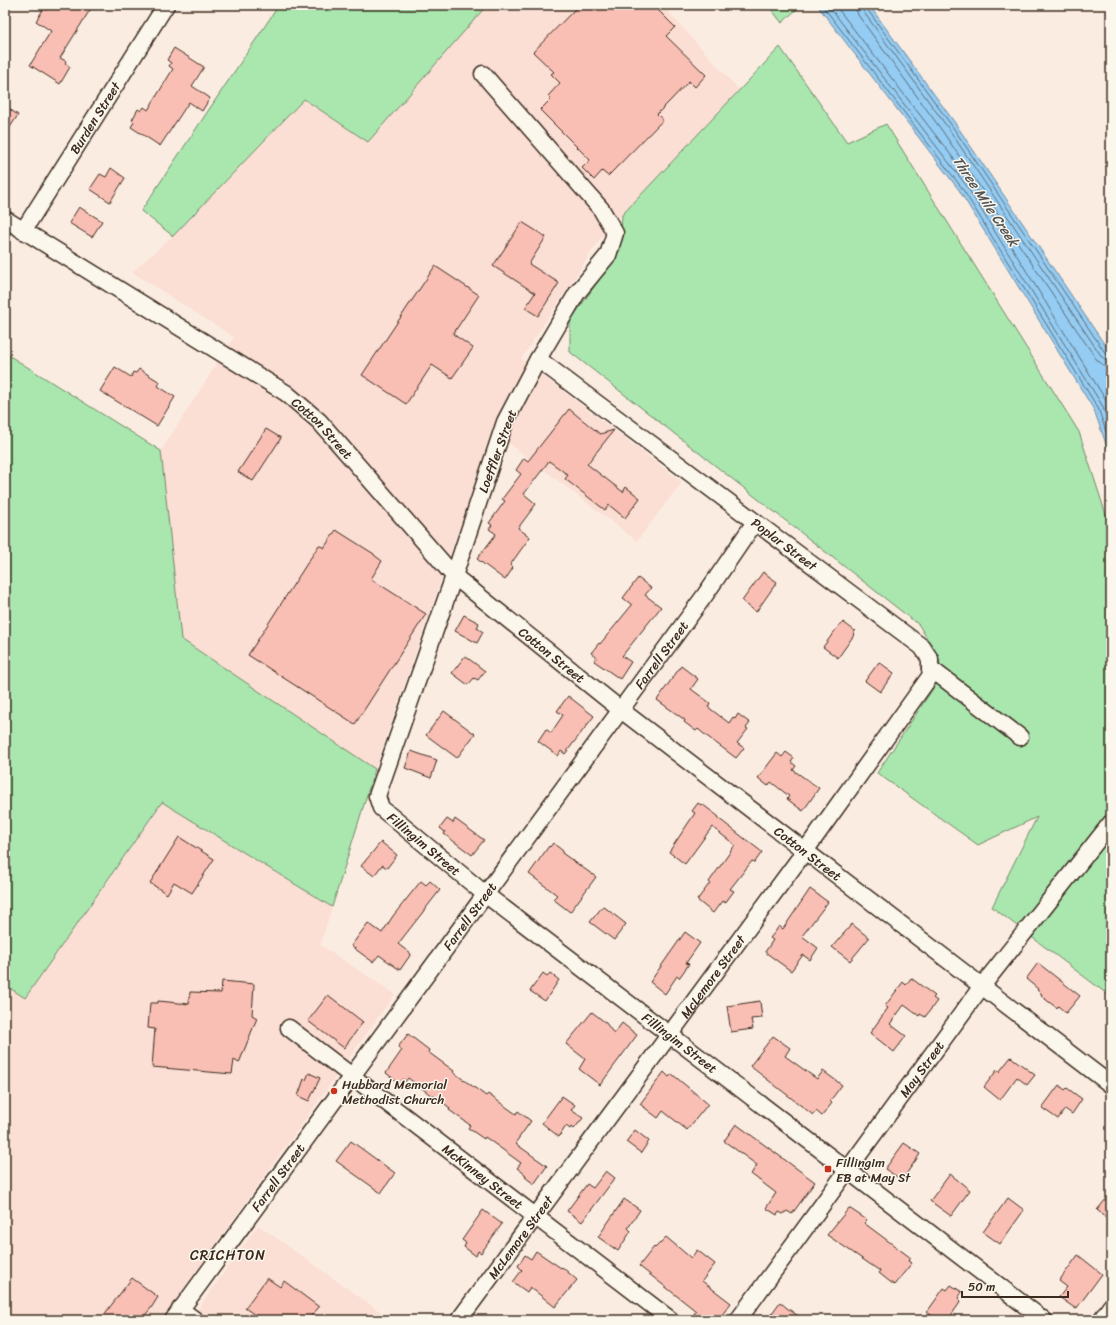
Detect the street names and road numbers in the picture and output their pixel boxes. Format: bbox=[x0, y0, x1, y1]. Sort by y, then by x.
street label: Burden Street bbox=[63, 77, 127, 159]
street label: Cotton Street bbox=[286, 391, 359, 465]
street label: Loeffler Street bbox=[472, 406, 523, 496]
street label: Poplar Street bbox=[746, 512, 823, 577]
street label: Farrell Street bbox=[629, 616, 695, 694]
street label: Cotton Street bbox=[513, 621, 590, 689]
street label: Fillingim Street bbox=[382, 807, 466, 882]
street label: Cotton Street bbox=[769, 820, 847, 887]
street label: Farrell Street bbox=[437, 877, 503, 955]
street label: McLemore Street bbox=[674, 929, 752, 1023]
street label: Fillingim Street bbox=[637, 1006, 723, 1080]
street label: May Street bbox=[893, 1036, 951, 1102]
street label: Farrell Street bbox=[245, 1138, 311, 1217]
street label: McKinney Street bbox=[437, 1138, 528, 1215]
street label: McLemore Street bbox=[482, 1190, 560, 1284]

